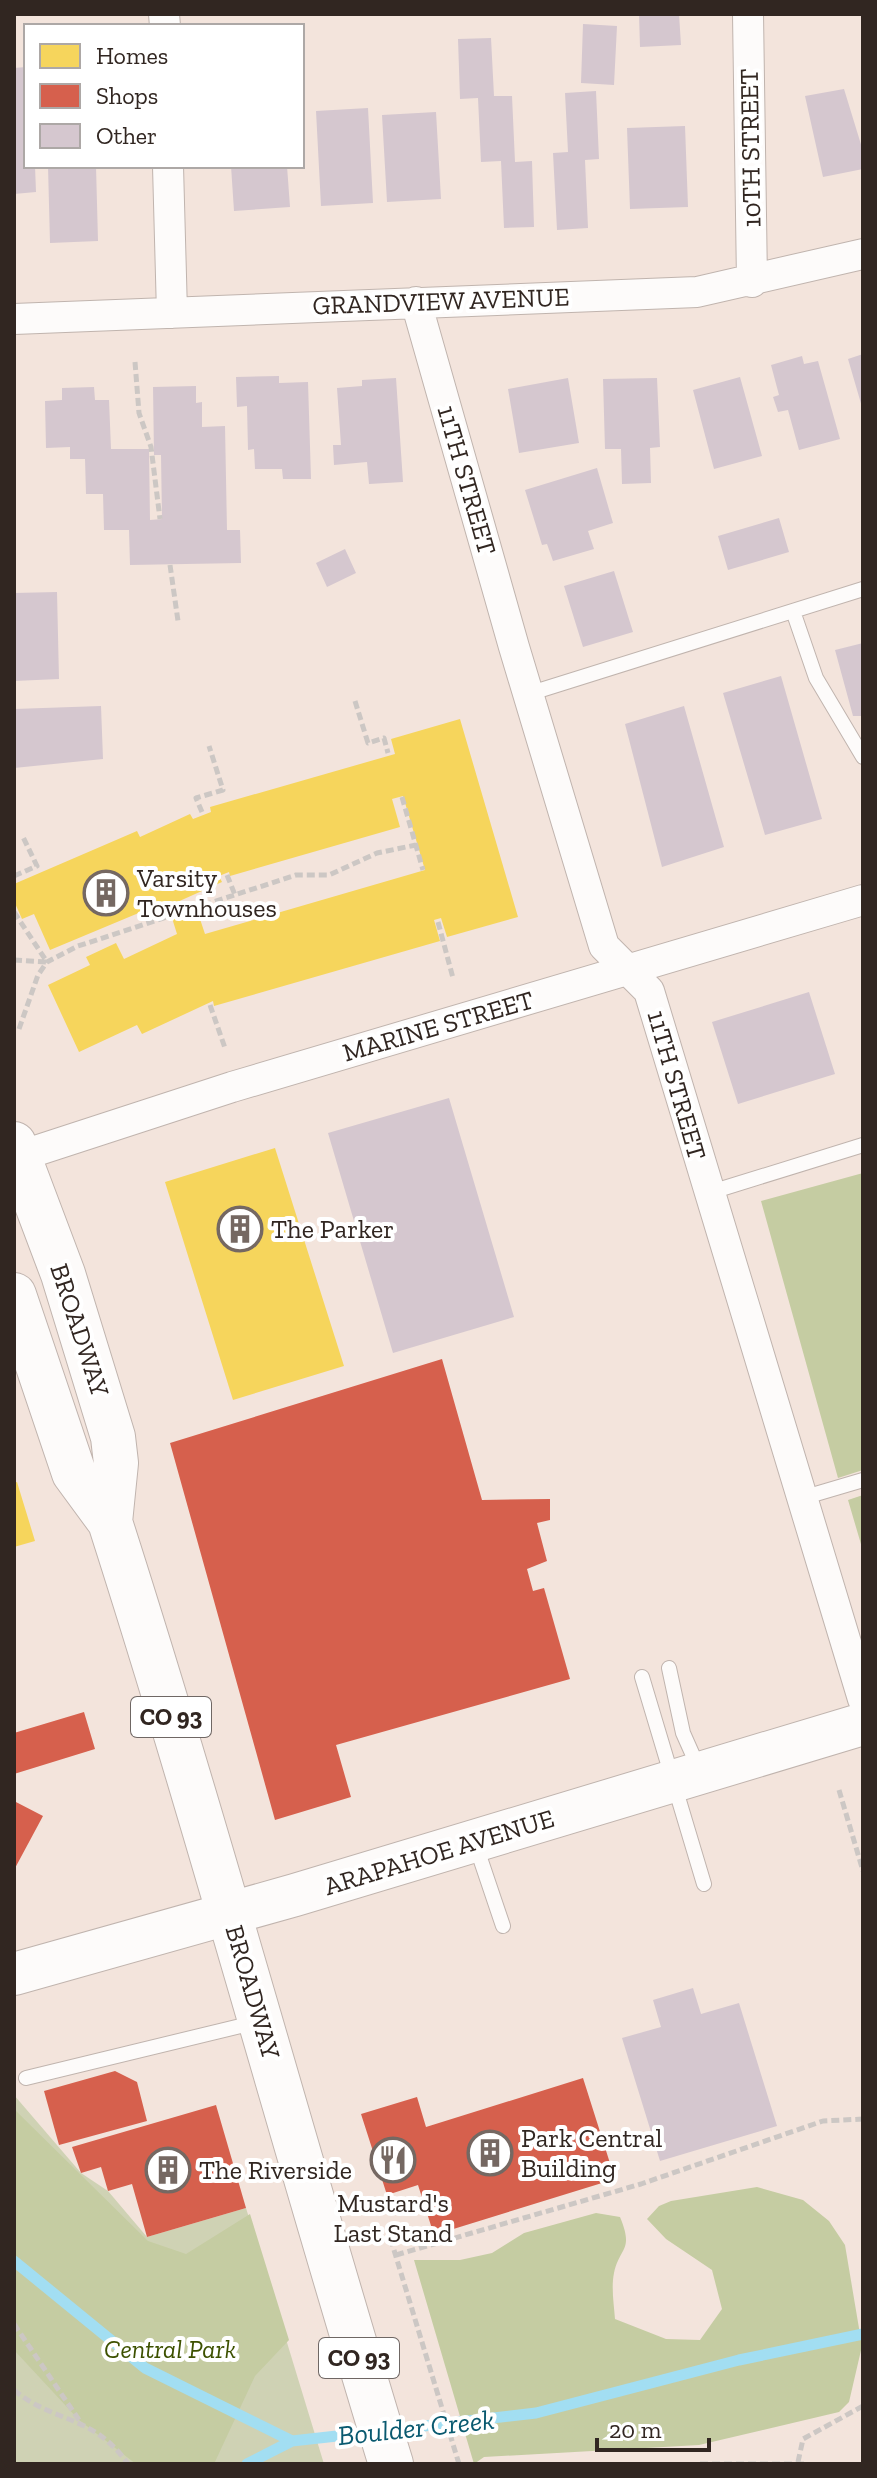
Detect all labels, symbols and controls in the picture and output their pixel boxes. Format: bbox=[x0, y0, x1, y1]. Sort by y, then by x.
legend bbox=[24, 24, 304, 168]
text: Homes bbox=[96, 41, 168, 70]
street label: 10TH STREET bbox=[733, 68, 767, 228]
text: Shops bbox=[96, 81, 158, 110]
text: Other bbox=[96, 121, 157, 150]
street label: GRANDVIEW AVENUE bbox=[312, 281, 570, 321]
street label: 11TH STREET bbox=[430, 402, 504, 558]
place label: Varsity Townhouses bbox=[136, 862, 277, 924]
building icon: Varsity Townhouses bbox=[82, 869, 130, 917]
street label: MARINE STREET bbox=[339, 983, 537, 1069]
street label: 11TH STREET bbox=[640, 1007, 714, 1163]
building icon: The Parker bbox=[216, 1205, 264, 1253]
place label: The Parker bbox=[271, 1213, 394, 1245]
street label: BROADWAY bbox=[43, 1259, 117, 1401]
road number: CO 93 bbox=[131, 1697, 211, 1737]
street label: ARAPAHOE AVENUE bbox=[320, 1802, 558, 1902]
street label: BROADWAY bbox=[219, 1921, 287, 2063]
place label: Park Central Building bbox=[521, 2122, 663, 2184]
building icon: Park Central Building bbox=[466, 2129, 514, 2177]
restaurant icon: Mustard's Last Stand bbox=[369, 2136, 417, 2184]
building icon: The Riverside bbox=[144, 2146, 192, 2194]
place label: The Riverside bbox=[199, 2154, 352, 2186]
place label: Mustard's Last Stand bbox=[334, 2187, 452, 2249]
park label: Central Park bbox=[104, 2333, 236, 2365]
road number: CO 93 bbox=[319, 2338, 399, 2378]
scale bar bbox=[597, 2402, 709, 2452]
water label: Boulder Creek bbox=[336, 2403, 496, 2452]
text: 20 m bbox=[609, 2415, 662, 2444]

